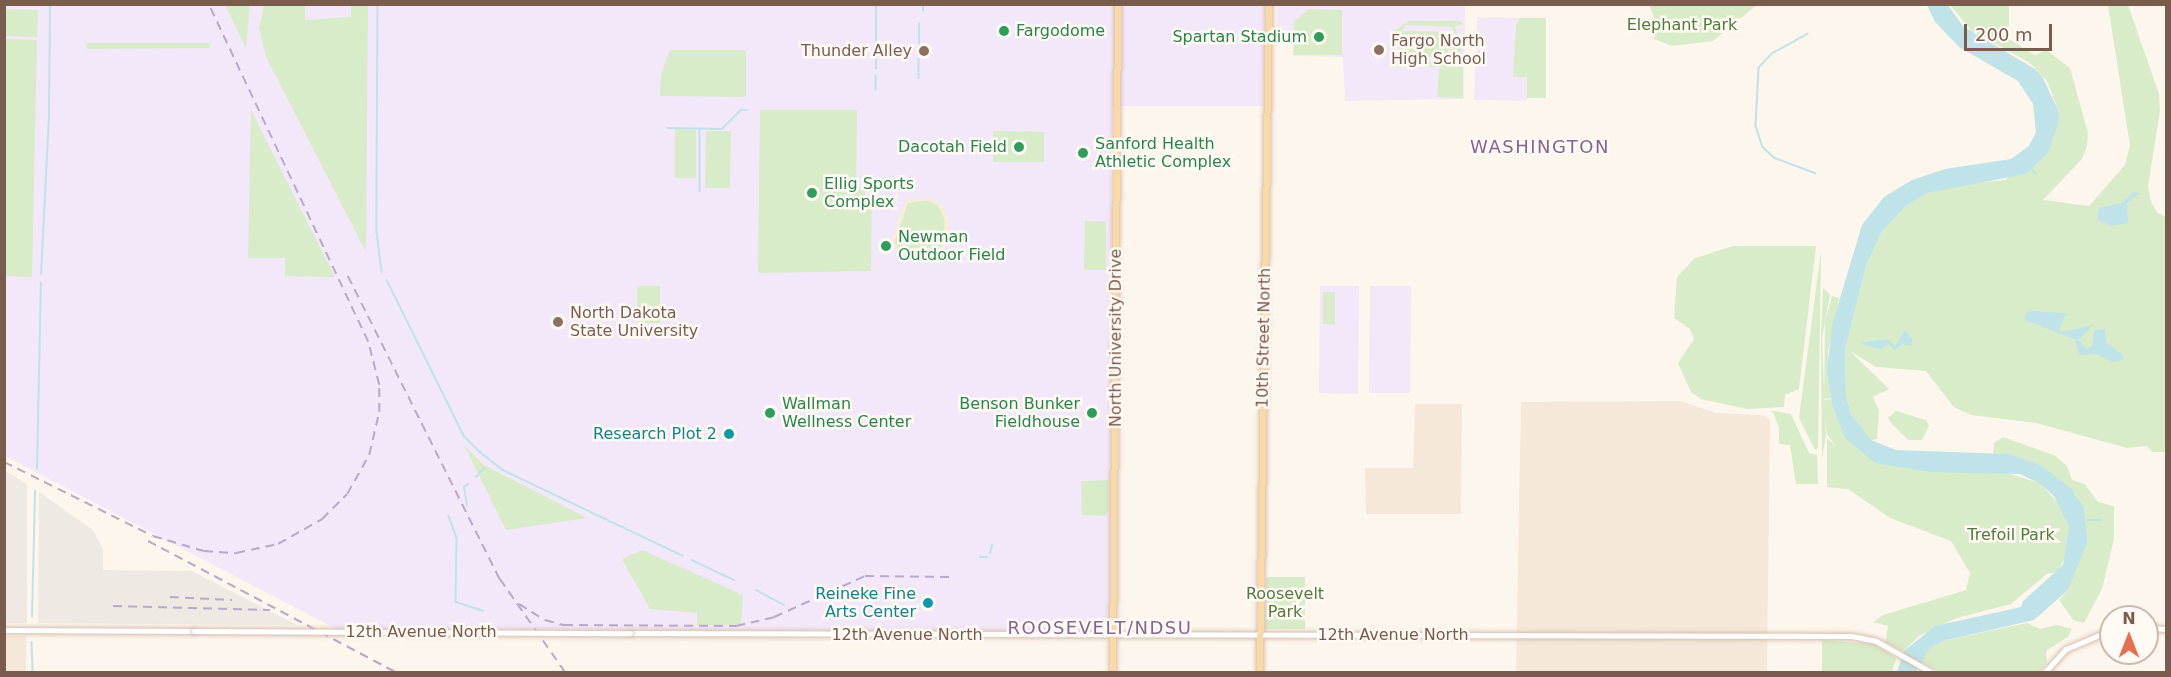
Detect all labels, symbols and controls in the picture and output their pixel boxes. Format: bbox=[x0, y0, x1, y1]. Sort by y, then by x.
scale bar bbox=[1967, 12, 2056, 50]
park label: Elephant Park bbox=[1627, 15, 1737, 35]
place label: Fargodome bbox=[1016, 21, 1105, 41]
marker: Fargodome bbox=[997, 24, 1011, 38]
text: 200 m bbox=[1975, 24, 2033, 45]
place label: Spartan Stadium bbox=[1172, 27, 1307, 47]
marker: Spartan Stadium bbox=[1312, 30, 1326, 44]
place label: Fargo North High School bbox=[1391, 31, 1486, 69]
place label: Thunder Alley bbox=[801, 41, 912, 61]
marker: Fargo North High School bbox=[1372, 43, 1386, 57]
marker: Thunder Alley bbox=[917, 44, 931, 58]
place label: Sanford Health Athletic Complex bbox=[1095, 134, 1231, 172]
district label: WASHINGTON bbox=[1470, 136, 1610, 158]
place label: Dacotah Field bbox=[898, 137, 1007, 157]
marker: Dacotah Field bbox=[1012, 140, 1026, 154]
marker: Sanford Health Athletic Complex bbox=[1076, 146, 1090, 160]
place label: Ellig Sports Complex bbox=[824, 174, 914, 212]
marker: Ellig Sports Complex bbox=[805, 186, 819, 200]
place label: Newman Outdoor Field bbox=[898, 227, 1005, 265]
marker: Newman Outdoor Field bbox=[879, 239, 893, 253]
street label: North University Drive bbox=[1106, 249, 1126, 427]
street label: 10th Street North bbox=[1253, 268, 1275, 408]
place label: North Dakota State University bbox=[570, 303, 698, 341]
marker: North Dakota State University bbox=[551, 315, 565, 329]
place label: Wallman Wellness Center bbox=[782, 394, 911, 432]
place label: Benson Bunker Fieldhouse bbox=[959, 394, 1080, 432]
marker: Wallman Wellness Center bbox=[763, 406, 777, 420]
marker: Benson Bunker Fieldhouse bbox=[1085, 406, 1099, 420]
place label: Research Plot 2 bbox=[593, 424, 717, 444]
marker: Research Plot 2 bbox=[722, 427, 736, 441]
park label: Trefoil Park bbox=[1967, 525, 2055, 545]
place label: Reineke Fine Arts Center bbox=[815, 584, 916, 622]
park label: Roosevelt Park bbox=[1246, 584, 1324, 622]
marker: Reineke Fine Arts Center bbox=[921, 596, 935, 610]
north arrow bbox=[2099, 605, 2159, 665]
text: N bbox=[2122, 609, 2136, 628]
district label: ROOSEVELT/NDSU bbox=[1008, 617, 1192, 639]
street label: 12th Avenue North bbox=[345, 622, 497, 642]
street label: 12th Avenue North bbox=[831, 625, 983, 645]
street label: 12th Avenue North bbox=[1317, 625, 1469, 645]

